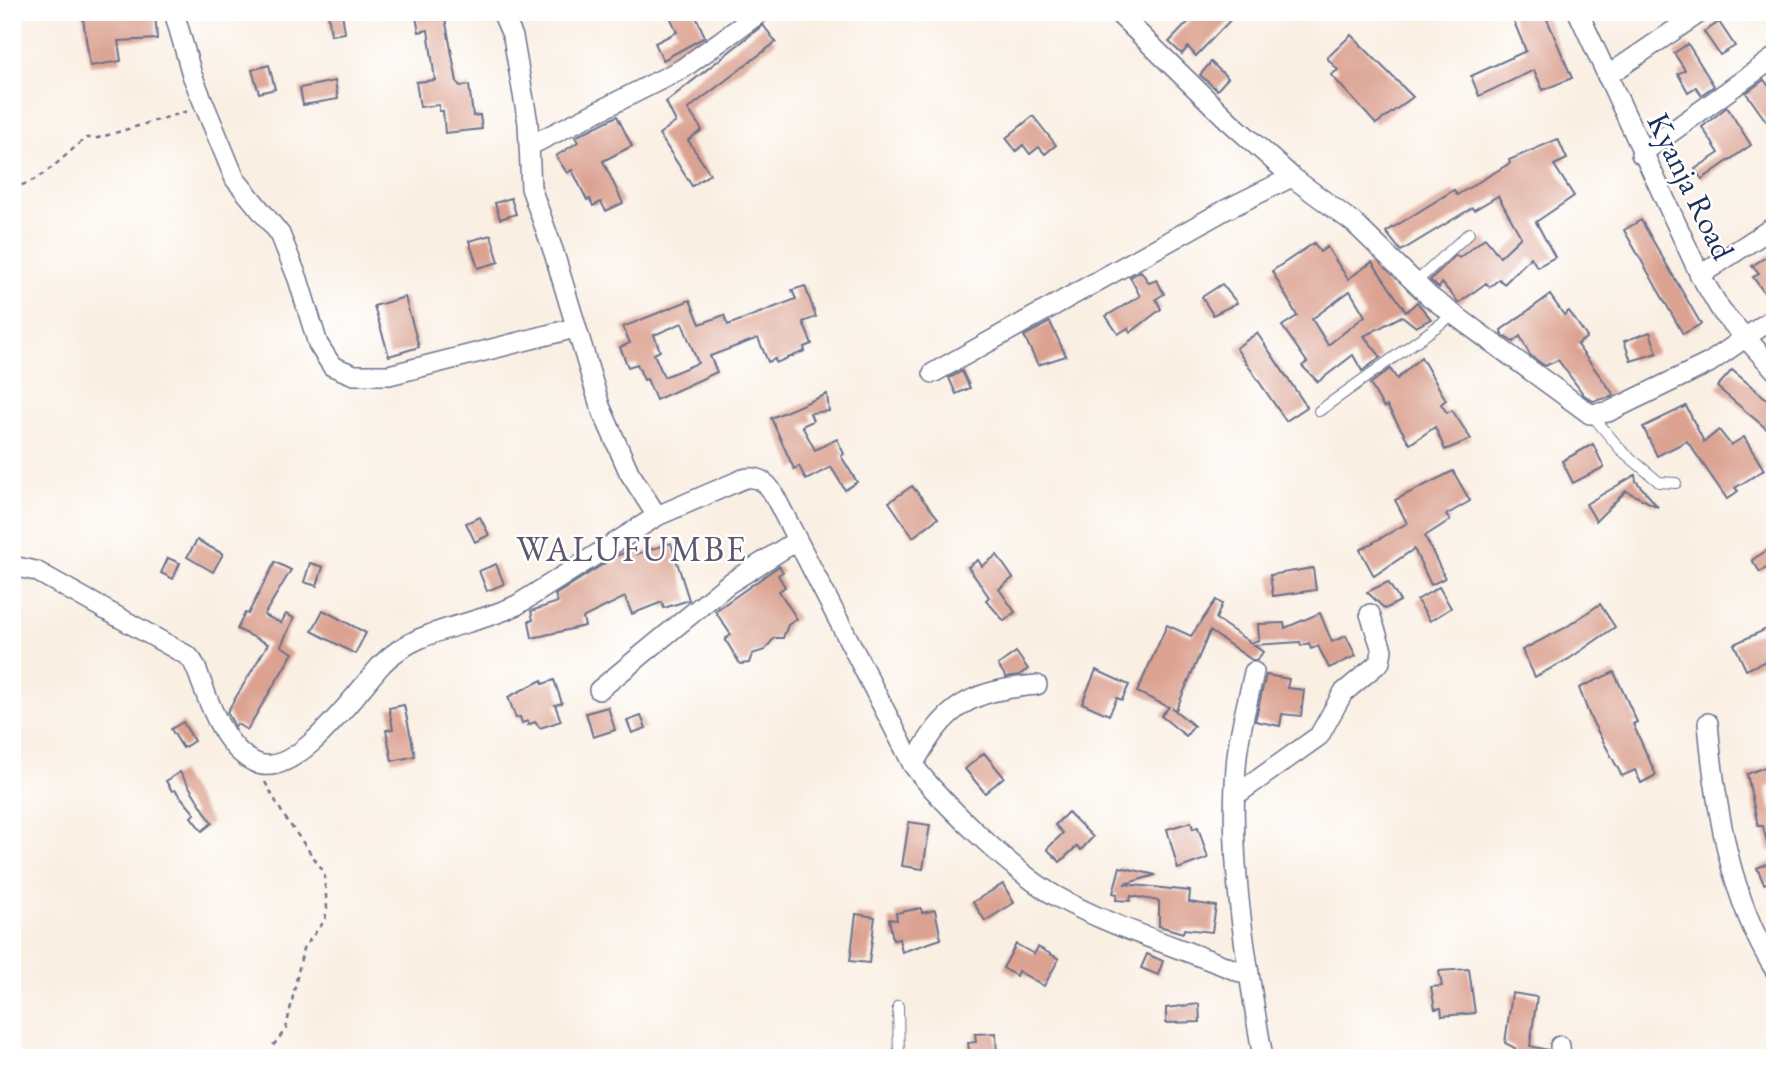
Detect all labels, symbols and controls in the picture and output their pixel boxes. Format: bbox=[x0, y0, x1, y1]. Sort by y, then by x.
street label: Kyanja Road bbox=[1637, 106, 1745, 267]
district label: WALUFUMBE bbox=[516, 526, 748, 571]

